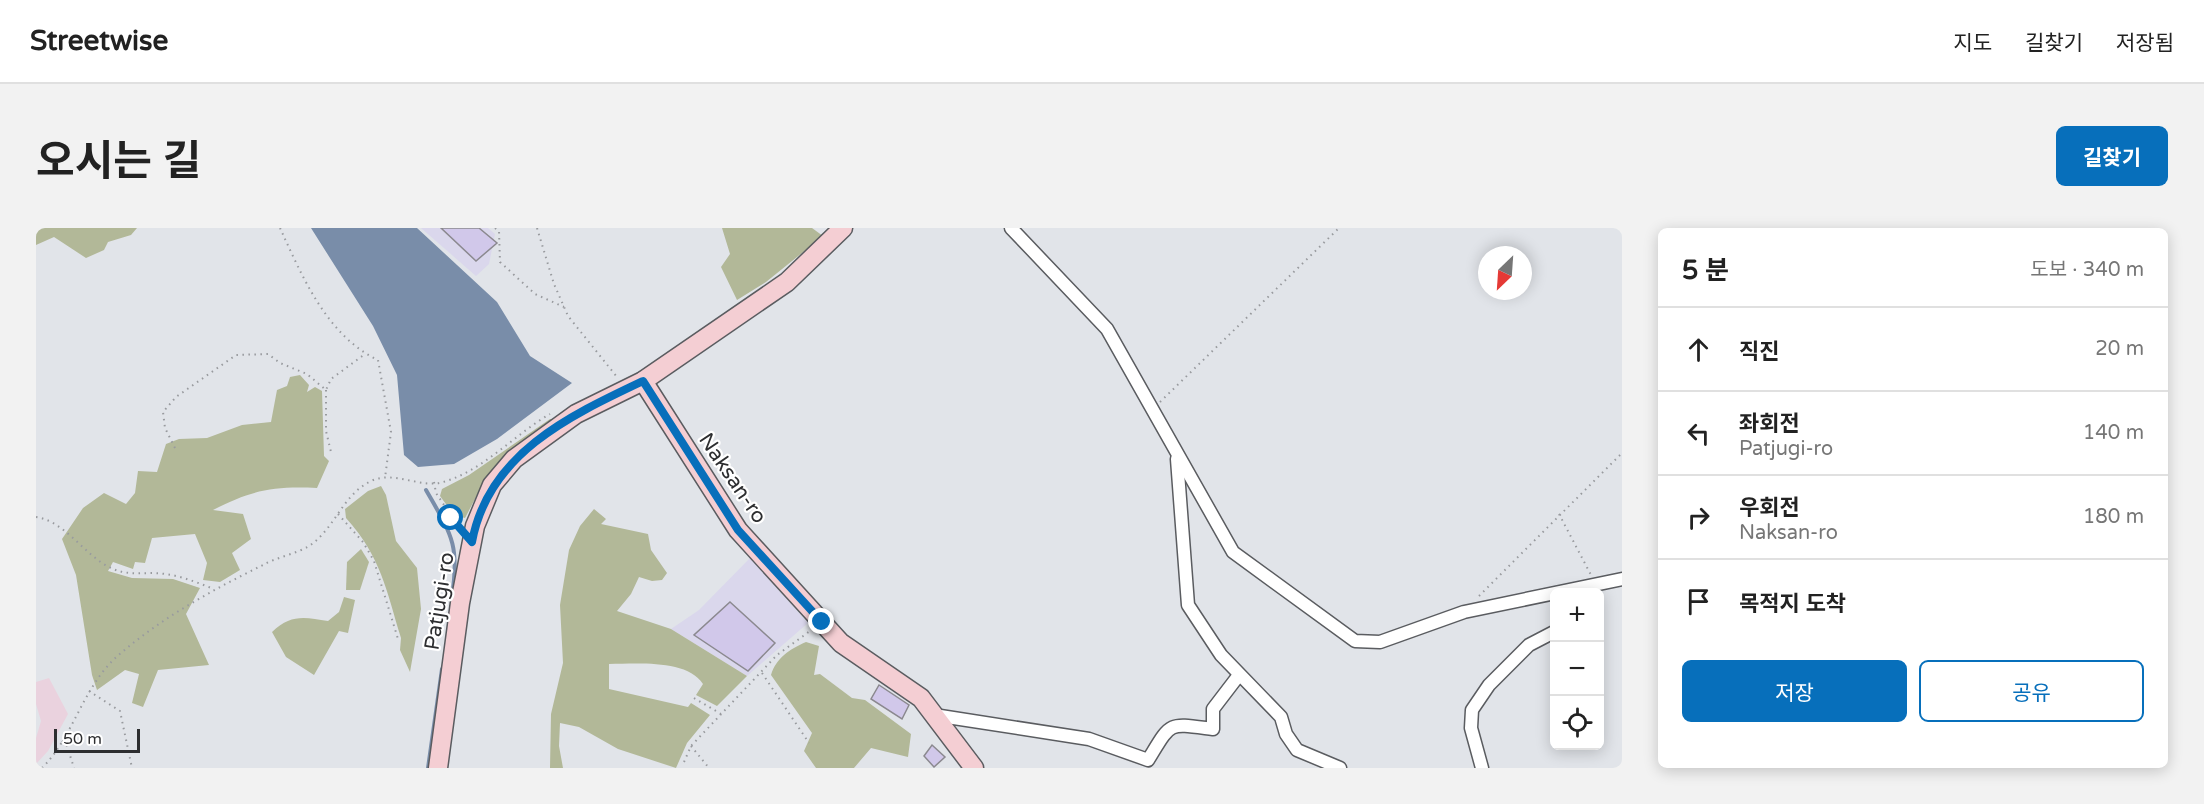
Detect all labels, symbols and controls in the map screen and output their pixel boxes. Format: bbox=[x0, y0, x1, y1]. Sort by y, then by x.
text: Streetwise bbox=[30, 24, 168, 58]
text: 지도 bbox=[1953, 31, 1992, 56]
text: 길찾기 bbox=[2025, 31, 2083, 56]
text: 저장됨 bbox=[2116, 31, 2174, 56]
button: 길찾기 bbox=[2056, 126, 2168, 186]
text: 오시는 길 bbox=[36, 136, 201, 187]
north arrow bbox=[1478, 246, 1532, 300]
text: 5 분 bbox=[1682, 255, 1729, 286]
text: 도보 · 340 m bbox=[2030, 258, 2144, 282]
icon: ahead bbox=[1682, 333, 1715, 366]
text: 20 m bbox=[2095, 337, 2144, 361]
text: 직진 bbox=[1739, 339, 1779, 365]
text: 좌회전 bbox=[1739, 411, 1800, 437]
icon: left bbox=[1682, 417, 1715, 450]
text: 140 m bbox=[2083, 421, 2144, 445]
street label: Naksan-ro bbox=[693, 428, 772, 528]
text: Patjugi-ro bbox=[1739, 437, 1833, 461]
text: 우회전 bbox=[1739, 495, 1800, 521]
icon: right bbox=[1682, 501, 1715, 534]
route start bbox=[437, 504, 463, 530]
text: 180 m bbox=[2083, 505, 2144, 529]
text: Naksan-ro bbox=[1739, 521, 1838, 545]
street label: Patjugi-ro bbox=[419, 550, 460, 652]
icon: arrive bbox=[1682, 585, 1715, 618]
map controls bbox=[1550, 588, 1604, 750]
button: + bbox=[1550, 588, 1604, 642]
text: 목적지 도착 bbox=[1739, 591, 1846, 617]
route end bbox=[808, 608, 834, 634]
button: − bbox=[1550, 642, 1604, 696]
button: 저장 bbox=[1682, 660, 1907, 722]
button: 공유 bbox=[1919, 660, 2144, 722]
button: locate bbox=[1550, 696, 1604, 750]
scale bar bbox=[54, 726, 140, 754]
text: 50 m bbox=[63, 729, 102, 749]

